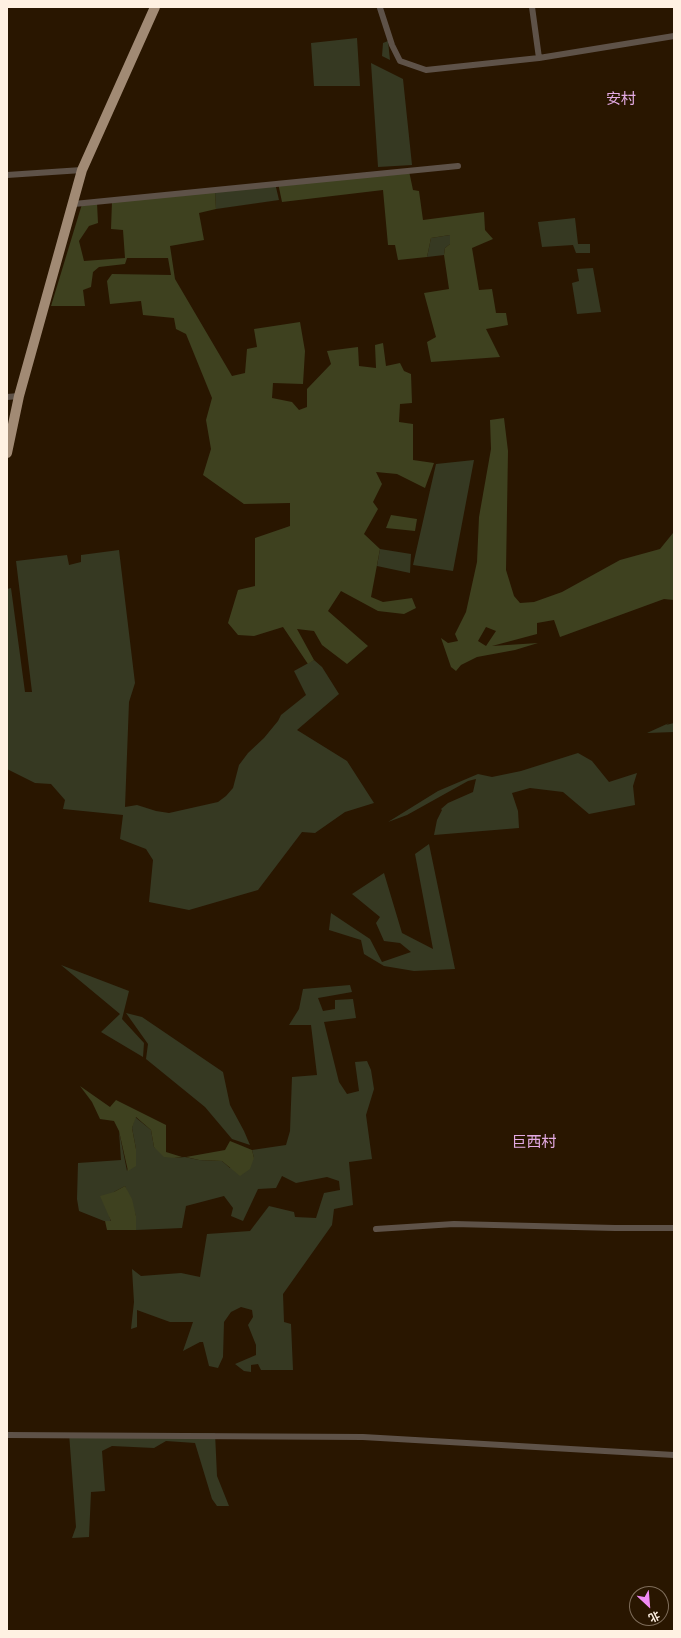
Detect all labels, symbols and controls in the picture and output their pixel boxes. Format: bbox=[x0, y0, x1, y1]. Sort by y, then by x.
district label: 安村 bbox=[606, 91, 636, 109]
district label: 巨西村 bbox=[512, 1134, 556, 1152]
north arrow bbox=[629, 1586, 669, 1626]
text: 北 bbox=[646, 1607, 662, 1625]

